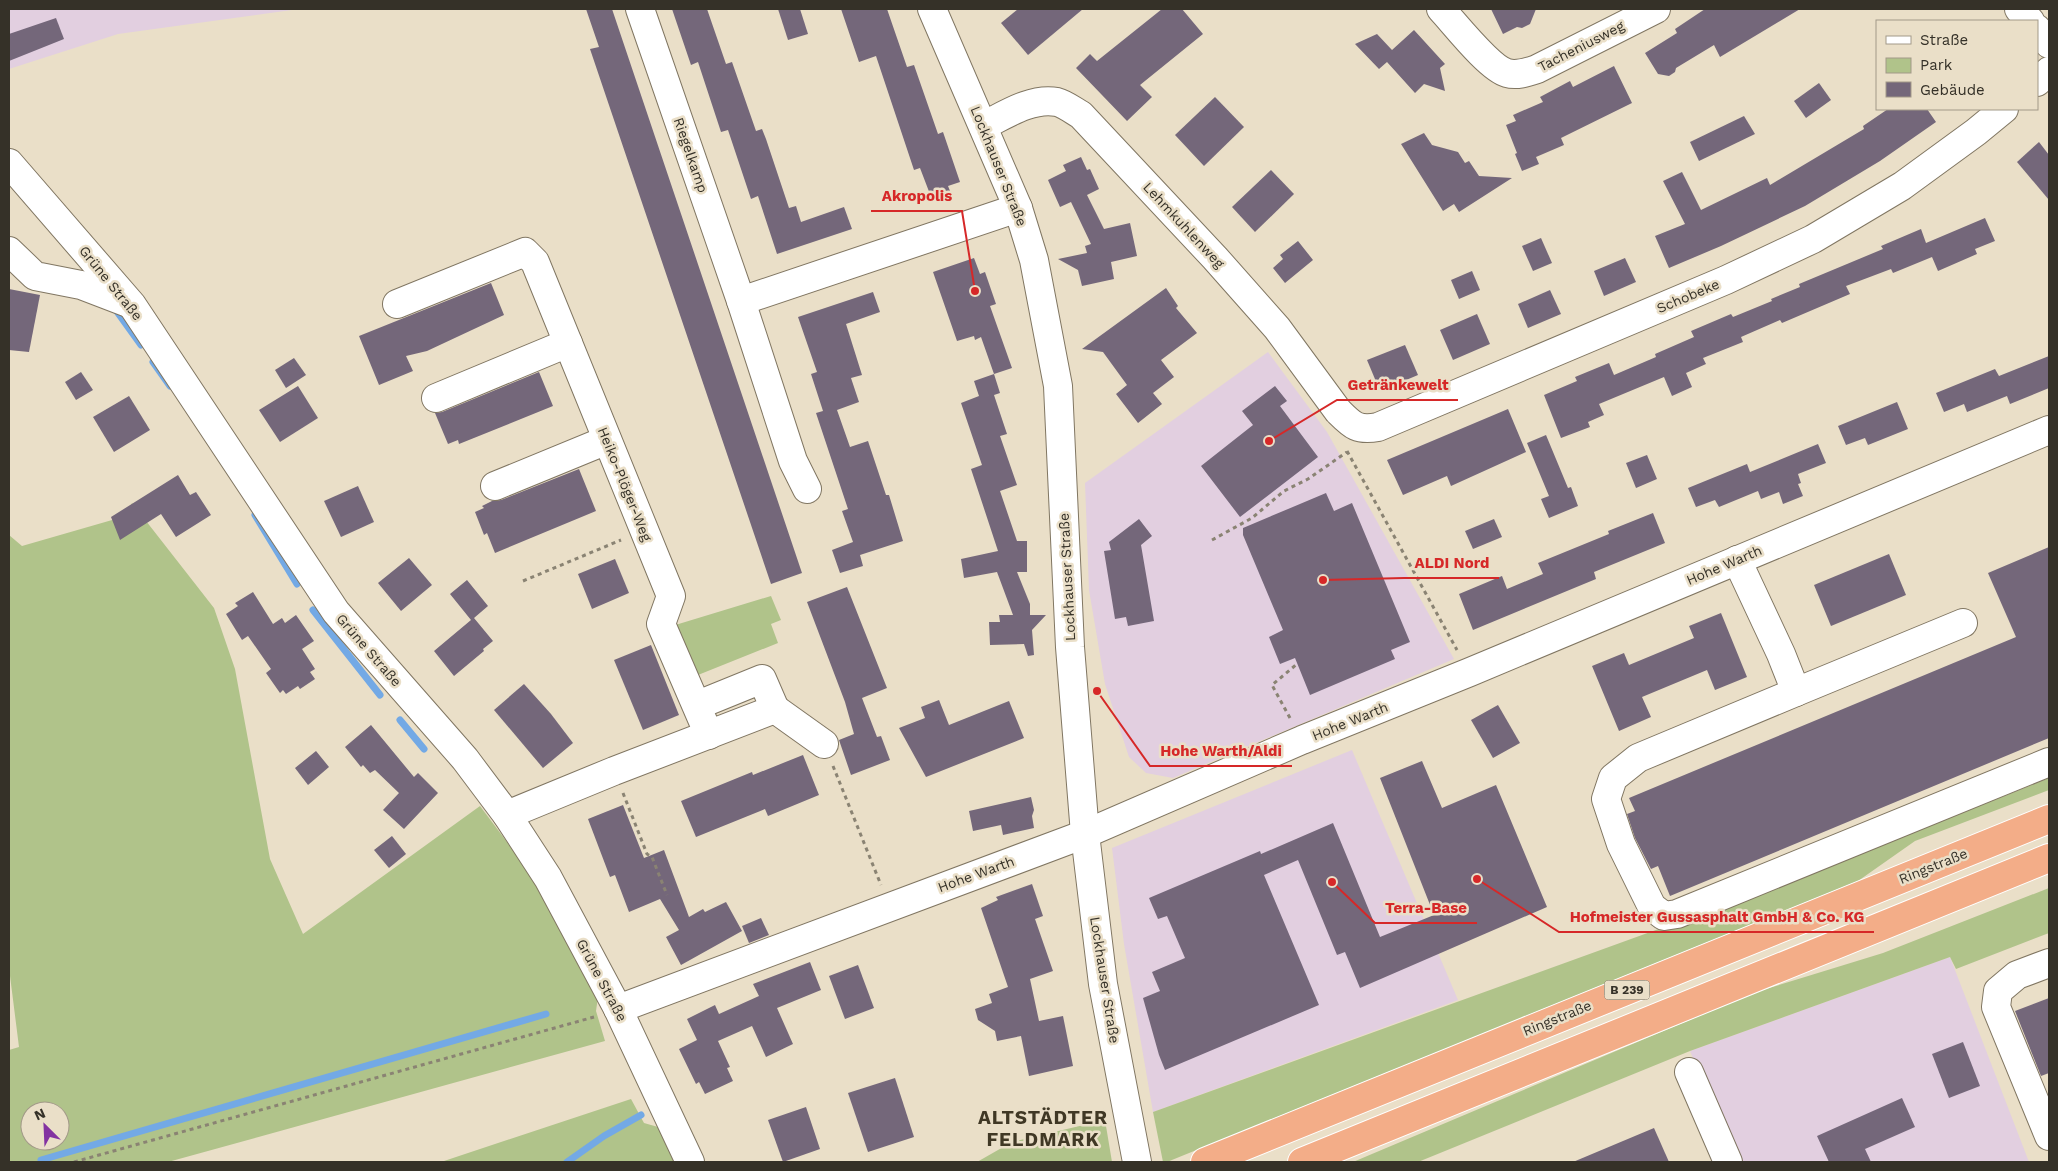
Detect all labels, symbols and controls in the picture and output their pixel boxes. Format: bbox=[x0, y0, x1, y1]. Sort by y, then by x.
street label: Tacheniusweg bbox=[1535, 17, 1627, 75]
legend bbox=[1876, 20, 2038, 110]
text: Straße bbox=[1920, 31, 1968, 49]
text: Park bbox=[1920, 56, 1953, 74]
text: Gebäude bbox=[1920, 81, 1985, 99]
street label: Lockhauser Straße bbox=[968, 104, 1030, 228]
street label: Riegelkamp bbox=[671, 115, 711, 195]
street label: Lehmkuhlenweg bbox=[1140, 179, 1228, 272]
callout: Akropolis bbox=[871, 181, 962, 211]
text: Akropolis bbox=[882, 187, 952, 205]
street label: Grüne Straße bbox=[76, 243, 146, 323]
street label: Schobeke bbox=[1654, 276, 1722, 316]
callout: Getränkewelt bbox=[1337, 370, 1458, 400]
text: Getränkewelt bbox=[1348, 376, 1449, 394]
street label: Heiko-Plöger-Weg bbox=[595, 425, 655, 544]
street label: Lockhauser Straße bbox=[1056, 513, 1078, 641]
street label: Hohe Warth bbox=[1684, 542, 1764, 588]
callout: ALDI Nord bbox=[1404, 548, 1499, 578]
text: ALDI Nord bbox=[1415, 554, 1489, 572]
street label: Grüne Straße bbox=[333, 610, 405, 690]
street label: Hohe Warth bbox=[1310, 699, 1390, 743]
callout: Hohe Warth/Aldi bbox=[1150, 736, 1292, 766]
text: Hohe Warth/Aldi bbox=[1160, 742, 1282, 760]
street label: Ringstraße bbox=[1896, 845, 1970, 887]
street label: Hohe Warth bbox=[935, 853, 1017, 895]
callout: Terra-Base bbox=[1375, 893, 1477, 923]
text: Terra-Base bbox=[1385, 899, 1467, 917]
callout: Hofmeister Gussasphalt GmbH & Co. KG bbox=[1559, 902, 1874, 932]
text: Hofmeister Gussasphalt GmbH & Co. KG bbox=[1570, 908, 1864, 926]
street label: Lockhauser Straße bbox=[1087, 915, 1123, 1045]
street label: Grüne Straße bbox=[574, 936, 630, 1024]
road number: B 239 bbox=[1604, 980, 1650, 1000]
street label: Ringstraße bbox=[1520, 997, 1594, 1039]
north arrow bbox=[20, 1101, 70, 1151]
text: N bbox=[32, 1105, 48, 1124]
district label: ALTSTÄDTER FELDMARK bbox=[978, 1106, 1108, 1151]

